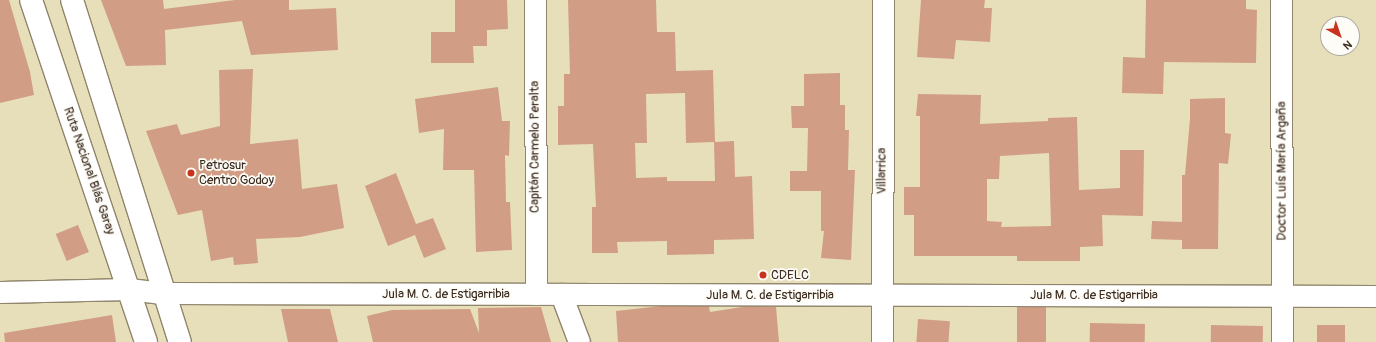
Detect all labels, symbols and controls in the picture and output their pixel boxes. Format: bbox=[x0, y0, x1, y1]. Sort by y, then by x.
north arrow bbox=[1320, 16, 1360, 56]
text: N bbox=[1340, 37, 1354, 52]
street label: Capitán Carmelo Peralta bbox=[527, 81, 543, 213]
street label: Doctor Luís María Argaña bbox=[1274, 101, 1290, 241]
street label: Ruta Nacional Blás Garay bbox=[60, 105, 118, 237]
street label: Villarrica bbox=[874, 148, 890, 194]
place label: Petrosur Centro Godoy bbox=[199, 158, 274, 189]
marker: Petrosur Centro Godoy bbox=[186, 168, 196, 178]
place label: CDELC bbox=[771, 267, 809, 283]
marker: CDELC bbox=[758, 270, 768, 280]
street label: Jula M. C. de Estigarribia bbox=[382, 286, 510, 302]
street label: Jula M. C. de Estigarribia bbox=[706, 287, 834, 303]
street label: Jula M. C. de Estigarribia bbox=[1030, 287, 1158, 303]

